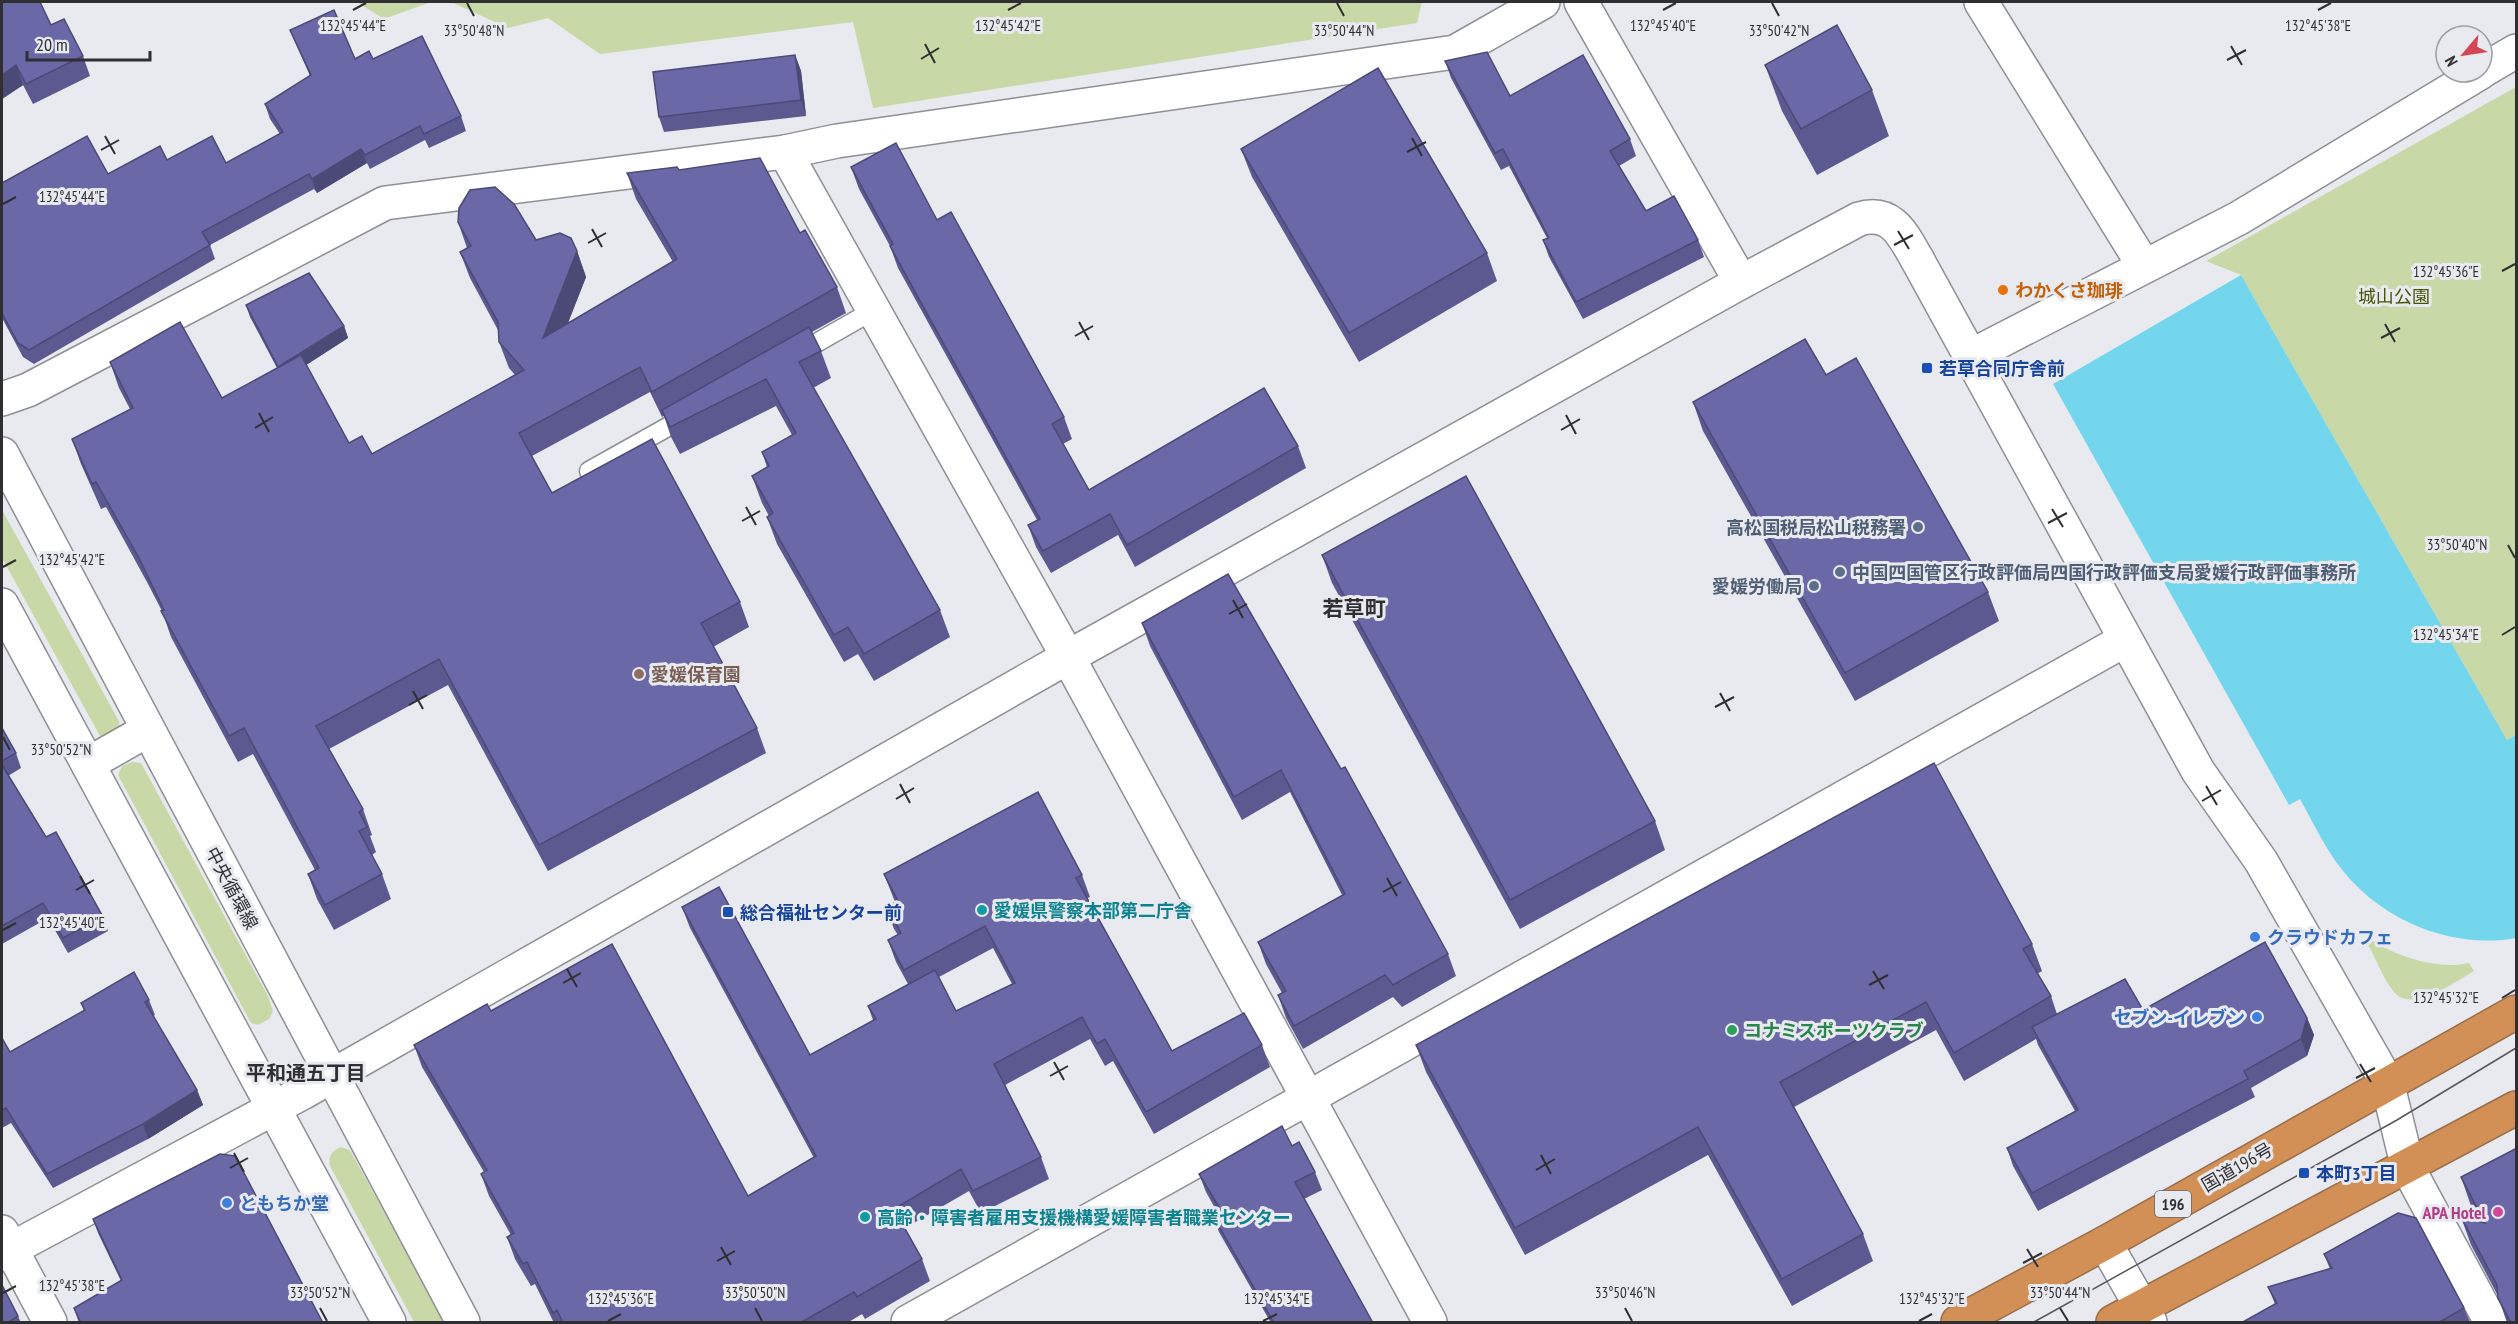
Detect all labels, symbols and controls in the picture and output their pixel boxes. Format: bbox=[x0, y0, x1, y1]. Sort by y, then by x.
text: 132°45'44"E bbox=[320, 16, 386, 35]
text: 132°45'42"E bbox=[975, 16, 1041, 35]
text: 132°45'40"E bbox=[1630, 16, 1696, 35]
text: 132°45'38"E bbox=[2285, 16, 2351, 35]
text: 33°50'48"N bbox=[444, 21, 504, 40]
text: 33°50'44"N bbox=[1314, 21, 1374, 40]
text: 33°50'42"N bbox=[1749, 21, 1809, 40]
scale bar bbox=[27, 24, 150, 62]
north arrow bbox=[2434, 24, 2494, 84]
text: 20 m bbox=[36, 33, 68, 56]
text: N bbox=[2440, 53, 2462, 70]
text: 132°45'44"E bbox=[39, 187, 105, 206]
text: 132°45'36"E bbox=[2413, 262, 2479, 281]
place label: わかくさ珈琲 bbox=[2015, 279, 2123, 302]
marker: わかくさ珈琲 bbox=[1996, 283, 2010, 297]
park label: 城山公園 bbox=[2358, 285, 2430, 308]
place label: 若草合同庁舎前 bbox=[1939, 357, 2065, 380]
marker: 若草合同庁舎前 bbox=[1920, 361, 1934, 375]
place label: 高松国税局松山税務署 bbox=[1726, 516, 1906, 539]
marker: 高松国税局松山税務署 bbox=[1911, 520, 1925, 534]
text: 33°50'40"N bbox=[2427, 535, 2487, 554]
text: 132°45'42"E bbox=[39, 550, 105, 569]
place label: 中国四国管区行政評価局四国行政評価支局愛媛行政評価事務所 bbox=[1852, 561, 2356, 584]
marker: 中国四国管区行政評価局四国行政評価支局愛媛行政評価事務所 bbox=[1833, 565, 1847, 579]
place label: 愛媛労働局 bbox=[1712, 575, 1802, 598]
marker: 愛媛労働局 bbox=[1807, 579, 1821, 593]
district label: 若草町 bbox=[1323, 595, 1386, 622]
text: 132°45'34"E bbox=[2413, 625, 2479, 644]
place label: 愛媛保育園 bbox=[651, 663, 741, 686]
marker: 愛媛保育園 bbox=[632, 667, 646, 681]
text: 33°50'52"N bbox=[31, 740, 91, 759]
street label: 中央循環線 bbox=[201, 843, 263, 933]
place label: 愛媛県警察本部第二庁舎 bbox=[994, 899, 1192, 922]
place label: 総合福祉センター前 bbox=[740, 901, 902, 924]
marker: 愛媛県警察本部第二庁舎 bbox=[975, 903, 989, 917]
marker: 総合福祉センター前 bbox=[721, 905, 735, 919]
text: 132°45'40"E bbox=[39, 913, 105, 932]
place label: クラウドカフェ bbox=[2267, 926, 2393, 949]
marker: クラウドカフェ bbox=[2248, 930, 2262, 944]
text: 132°45'32"E bbox=[2413, 988, 2479, 1007]
place label: セブン-イレブン bbox=[2114, 1006, 2245, 1029]
marker: セブン-イレブン bbox=[2250, 1010, 2264, 1024]
place label: コナミスポーツクラブ bbox=[1744, 1019, 1924, 1042]
marker: コナミスポーツクラブ bbox=[1725, 1023, 1739, 1037]
district label: 平和通五丁目 bbox=[246, 1060, 366, 1086]
street label: 国道196号 bbox=[2197, 1137, 2277, 1197]
place label: 本町3丁目 bbox=[2316, 1162, 2397, 1185]
marker: 本町3丁目 bbox=[2297, 1166, 2311, 1180]
road number: 196 bbox=[2155, 1191, 2191, 1217]
place label: ともちか堂 bbox=[239, 1192, 329, 1215]
marker: ともちか堂 bbox=[220, 1196, 234, 1210]
place label: APA Hotel bbox=[2422, 1201, 2487, 1224]
marker: APA Hotel bbox=[2491, 1205, 2505, 1219]
place label: 高齢・障害者雇用支援機構愛媛障害者職業センター bbox=[877, 1206, 1291, 1229]
marker: 高齢・障害者雇用支援機構愛媛障害者職業センター bbox=[858, 1210, 872, 1224]
text: 132°45'38"E bbox=[39, 1276, 105, 1295]
text: 33°50'52"N bbox=[290, 1283, 350, 1302]
text: 33°50'50"N bbox=[725, 1283, 785, 1302]
text: 33°50'46"N bbox=[1595, 1283, 1655, 1302]
text: 33°50'44"N bbox=[2030, 1283, 2090, 1302]
text: 132°45'36"E bbox=[588, 1289, 654, 1308]
text: 132°45'34"E bbox=[1244, 1289, 1310, 1308]
text: 132°45'32"E bbox=[1899, 1289, 1965, 1308]

